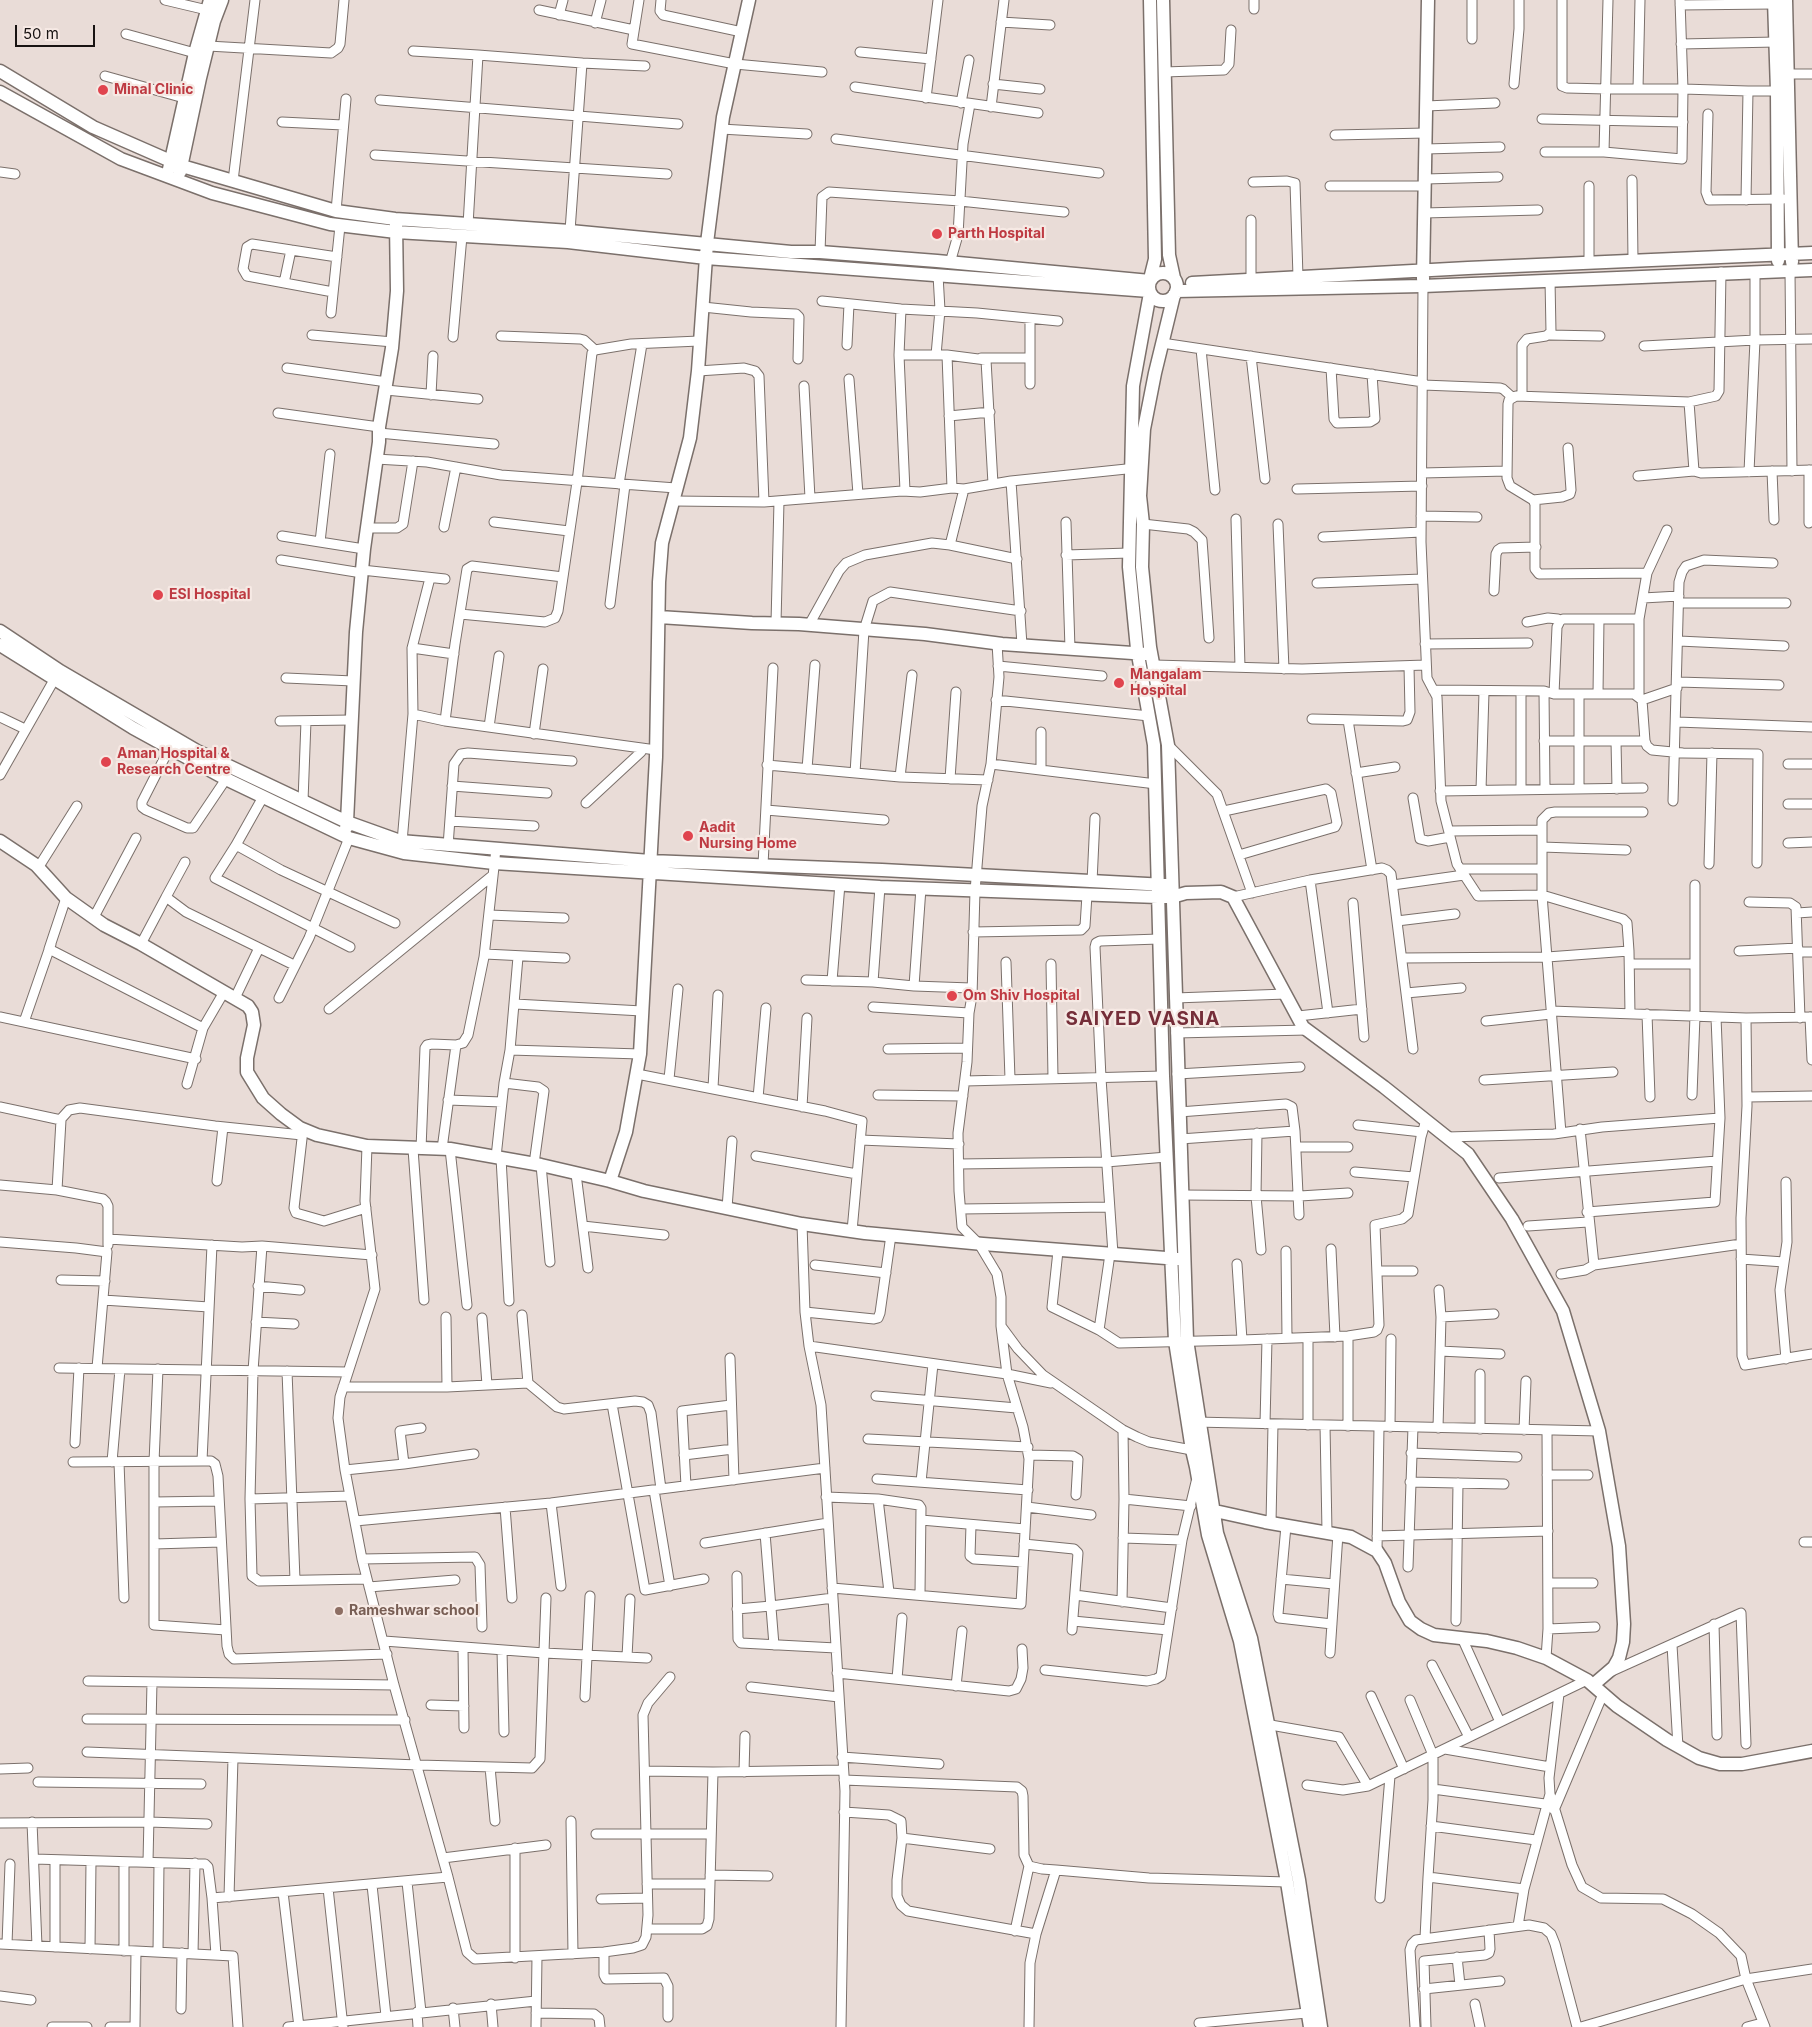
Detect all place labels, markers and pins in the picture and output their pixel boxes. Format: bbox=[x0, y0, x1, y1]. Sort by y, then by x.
place label: Minal Clinic bbox=[114, 82, 193, 98]
marker: Minal Clinic bbox=[96, 83, 110, 97]
place label: Parth Hospital bbox=[948, 226, 1045, 242]
marker: Parth Hospital bbox=[930, 227, 944, 241]
place label: ESI Hospital bbox=[169, 587, 251, 603]
marker: ESI Hospital bbox=[151, 588, 165, 602]
place label: Mangalam Hospital bbox=[1130, 667, 1202, 700]
marker: Mangalam Hospital bbox=[1112, 676, 1126, 690]
place label: Aman Hospital & Research Centre bbox=[117, 746, 231, 779]
marker: Aman Hospital & Research Centre bbox=[99, 755, 113, 769]
place label: Aadit Nursing Home bbox=[699, 820, 797, 852]
marker: Aadit Nursing Home bbox=[681, 829, 695, 843]
place label: Om Shiv Hospital bbox=[963, 988, 1080, 1004]
marker: Om Shiv Hospital bbox=[945, 989, 959, 1003]
place label: Rameshwar school bbox=[349, 1603, 479, 1619]
marker: Rameshwar school bbox=[333, 1605, 345, 1617]

